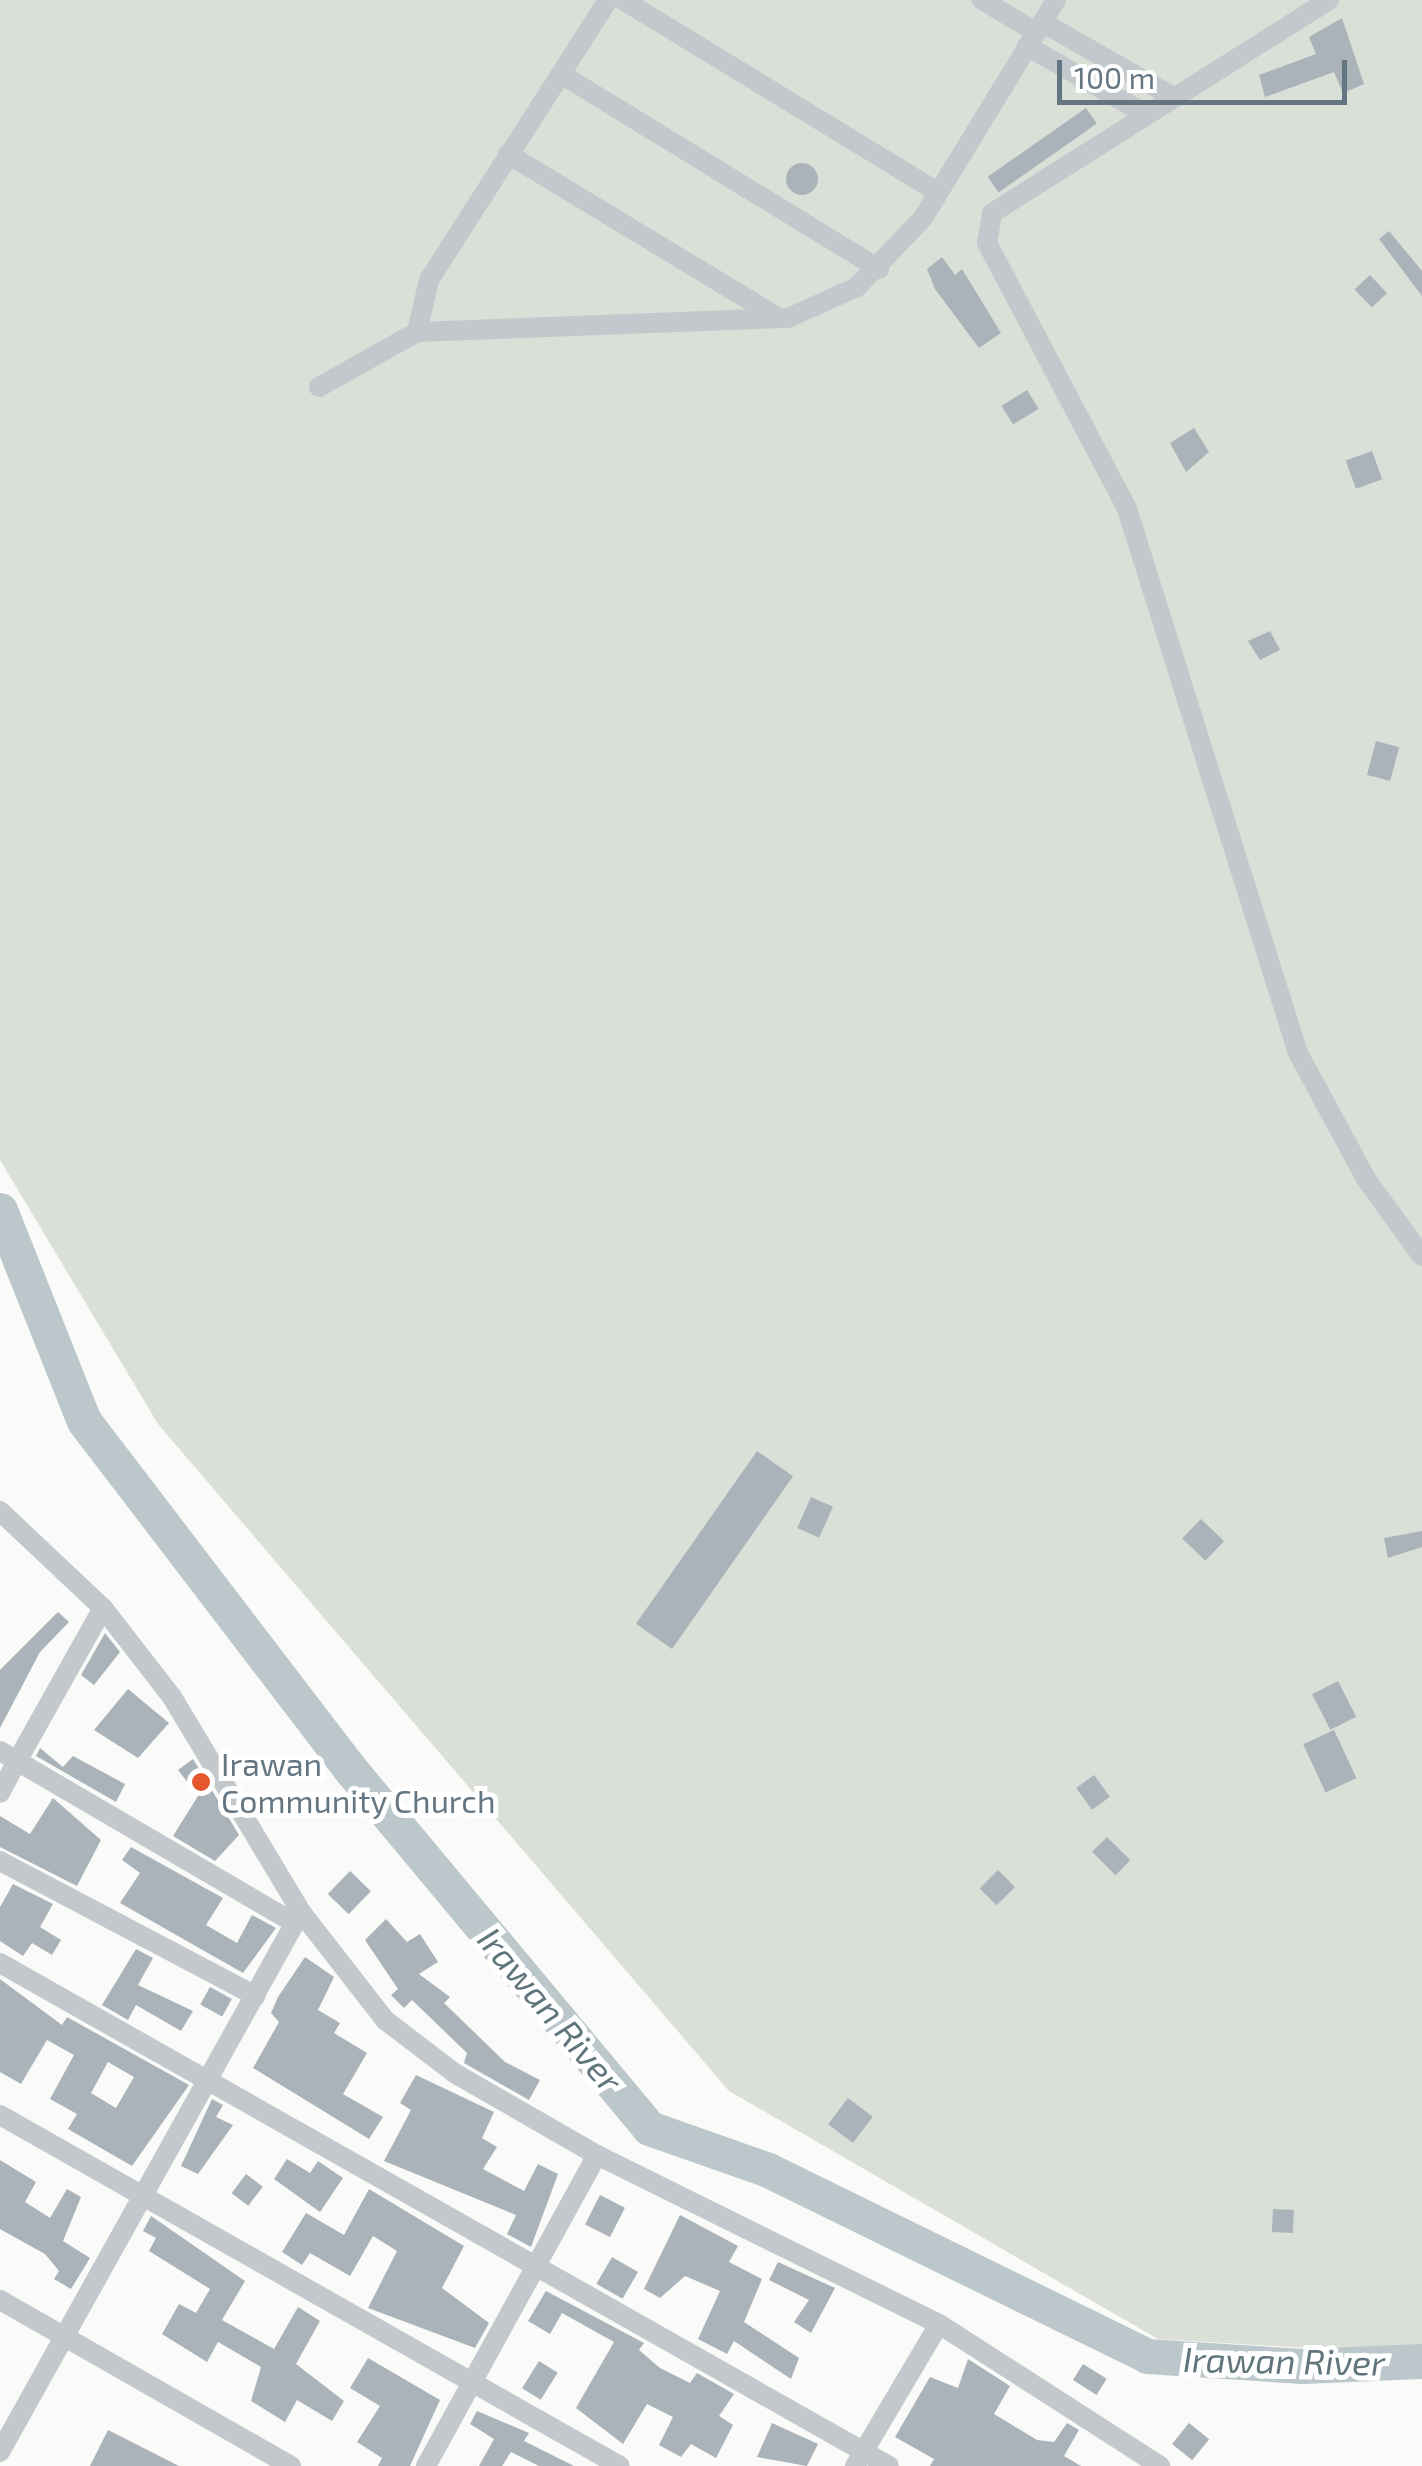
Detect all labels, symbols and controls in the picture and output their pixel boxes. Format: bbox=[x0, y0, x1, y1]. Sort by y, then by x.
scale bar bbox=[1062, 40, 1352, 102]
text: 100 m bbox=[1074, 59, 1155, 95]
place label: Irawan Community Church bbox=[221, 1745, 496, 1820]
marker: Irawan Community Church bbox=[190, 1771, 212, 1793]
water label: Irawan River bbox=[470, 1918, 632, 2100]
water label: Irawan River bbox=[1183, 2337, 1385, 2383]

